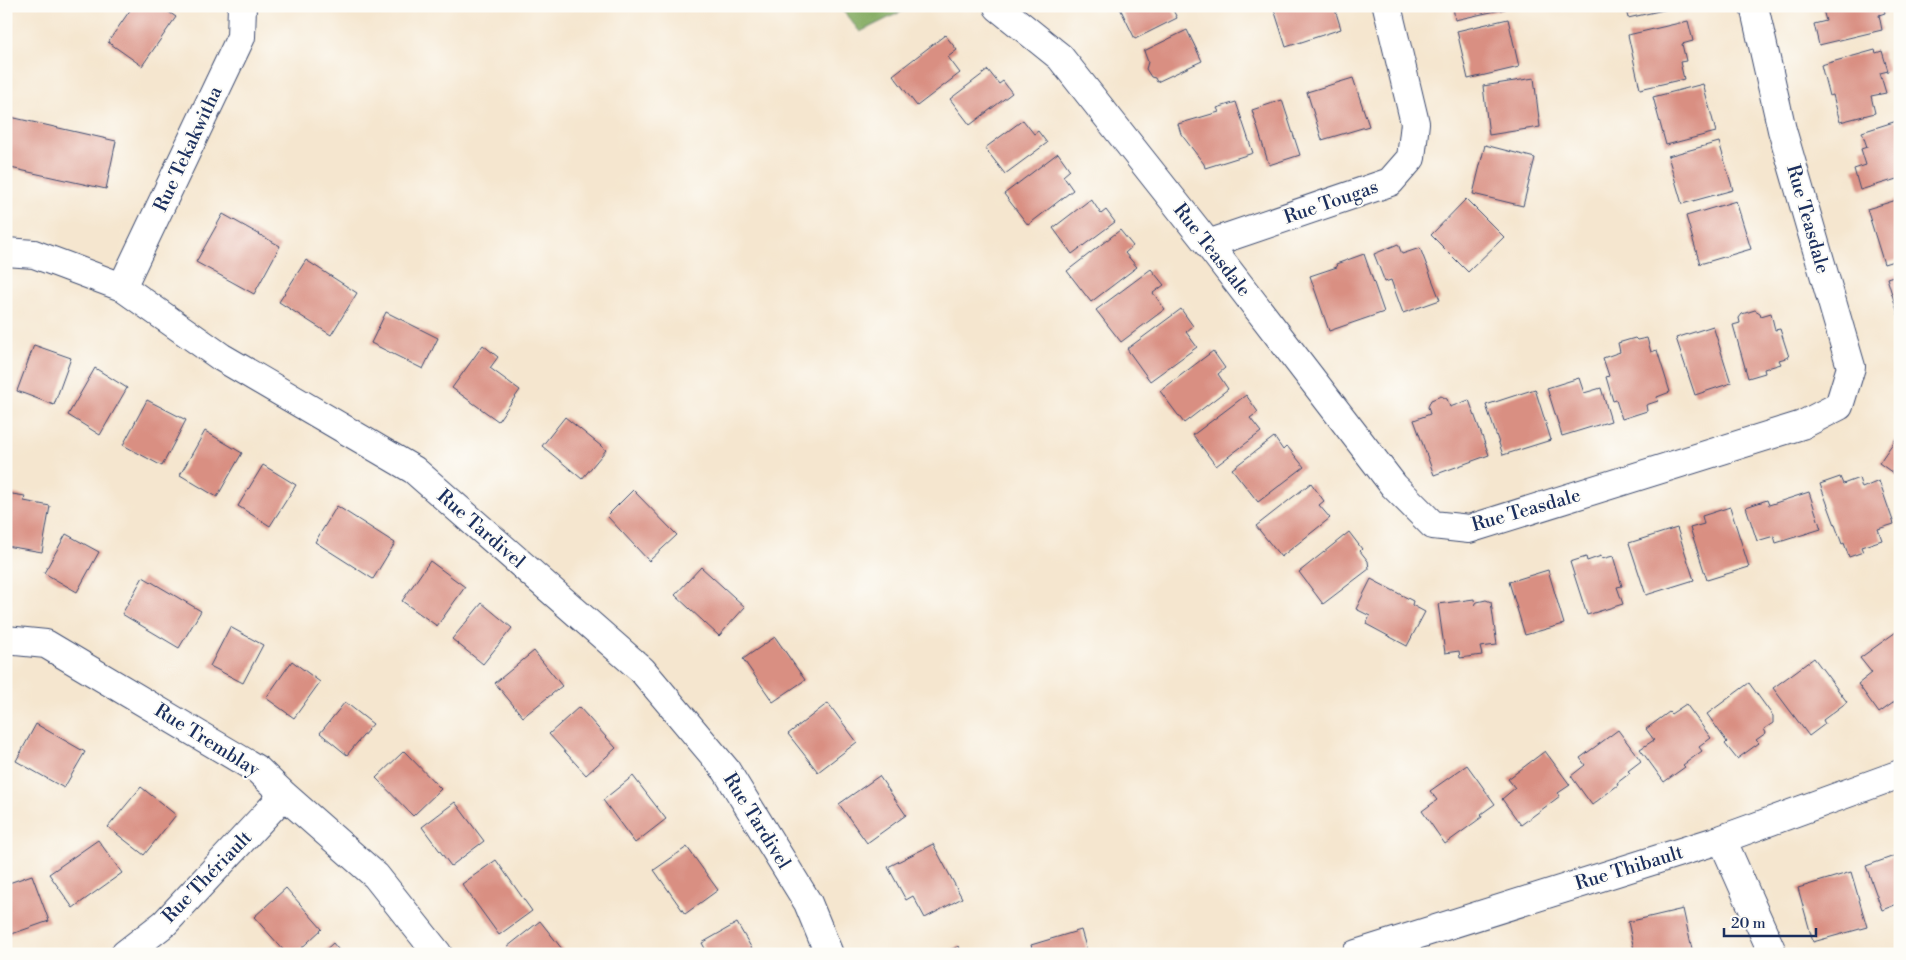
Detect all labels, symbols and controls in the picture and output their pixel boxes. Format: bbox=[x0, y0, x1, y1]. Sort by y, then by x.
street label: Rue Tekakwitha bbox=[148, 82, 228, 216]
street label: Rue Teasdale bbox=[1781, 162, 1835, 276]
street label: Rue Tougas bbox=[1281, 175, 1381, 229]
street label: Rue Teasdale bbox=[1168, 198, 1256, 302]
street label: Rue Teasdale bbox=[1469, 483, 1583, 537]
street label: Rue Tardivel bbox=[432, 484, 530, 574]
street label: Rue Tremblay bbox=[150, 698, 265, 782]
street label: Rue Tardivel bbox=[718, 768, 796, 874]
street label: Rue Thériault bbox=[157, 826, 257, 928]
street label: Rue Thibault bbox=[1572, 840, 1686, 896]
scale bar bbox=[1724, 905, 1816, 937]
text: 20 m bbox=[1731, 914, 1766, 933]

